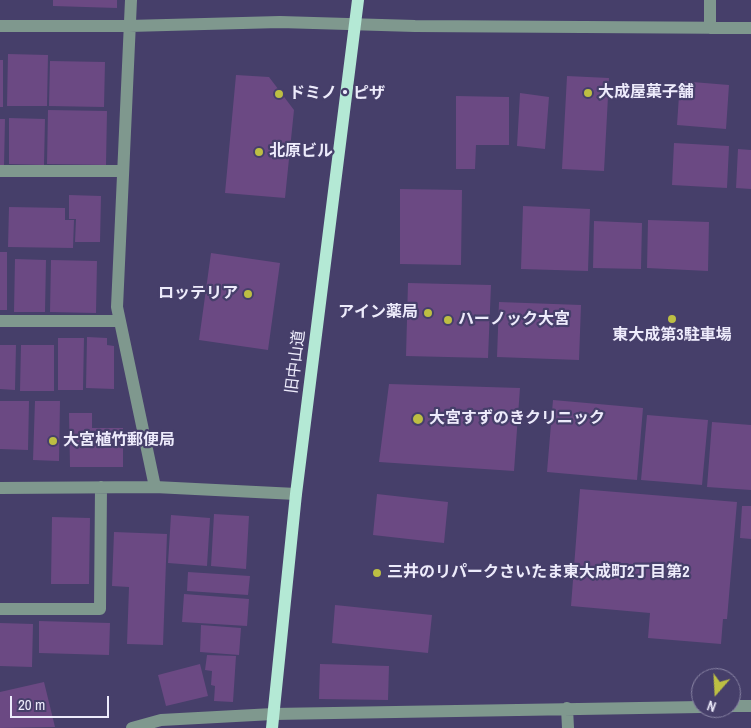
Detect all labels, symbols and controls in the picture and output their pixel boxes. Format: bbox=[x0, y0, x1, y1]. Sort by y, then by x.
place label: 大成屋菓子舗 bbox=[598, 83, 694, 103]
place label: ドミノ・ピザ bbox=[289, 84, 385, 104]
marker: 大成屋菓子舗 bbox=[582, 87, 594, 99]
marker: ドミノ・ピザ bbox=[273, 88, 285, 100]
place label: 北原ビル bbox=[269, 142, 333, 162]
marker: 北原ビル bbox=[253, 146, 265, 158]
place label: ロッテリア bbox=[158, 284, 238, 304]
marker: ロッテリア bbox=[242, 288, 254, 300]
place label: アイン薬局 bbox=[338, 303, 418, 323]
marker: アイン薬局 bbox=[422, 307, 434, 319]
place label: ハーノック大宮 bbox=[458, 310, 570, 330]
marker: 東大成第3駐車場 bbox=[666, 313, 678, 325]
marker: ハーノック大宮 bbox=[442, 314, 454, 326]
place label: 東大成第3駐車場 bbox=[612, 326, 732, 346]
street label: 旧中山道 bbox=[283, 329, 309, 395]
place label: 大宮すずのきクリニック bbox=[429, 409, 605, 429]
marker: 大宮すずのきクリニック bbox=[411, 412, 425, 426]
place label: 大宮植竹郵便局 bbox=[63, 431, 175, 451]
marker: 大宮植竹郵便局 bbox=[47, 435, 59, 447]
place label: 三井のリパークさいたま東大成町2丁目第2 bbox=[387, 563, 690, 583]
marker: 三井のリパークさいたま東大成町2丁目第2 bbox=[371, 567, 383, 579]
north arrow bbox=[691, 668, 741, 718]
scale bar bbox=[12, 686, 111, 718]
text: 20 m bbox=[18, 694, 45, 715]
text: N bbox=[705, 696, 718, 716]

